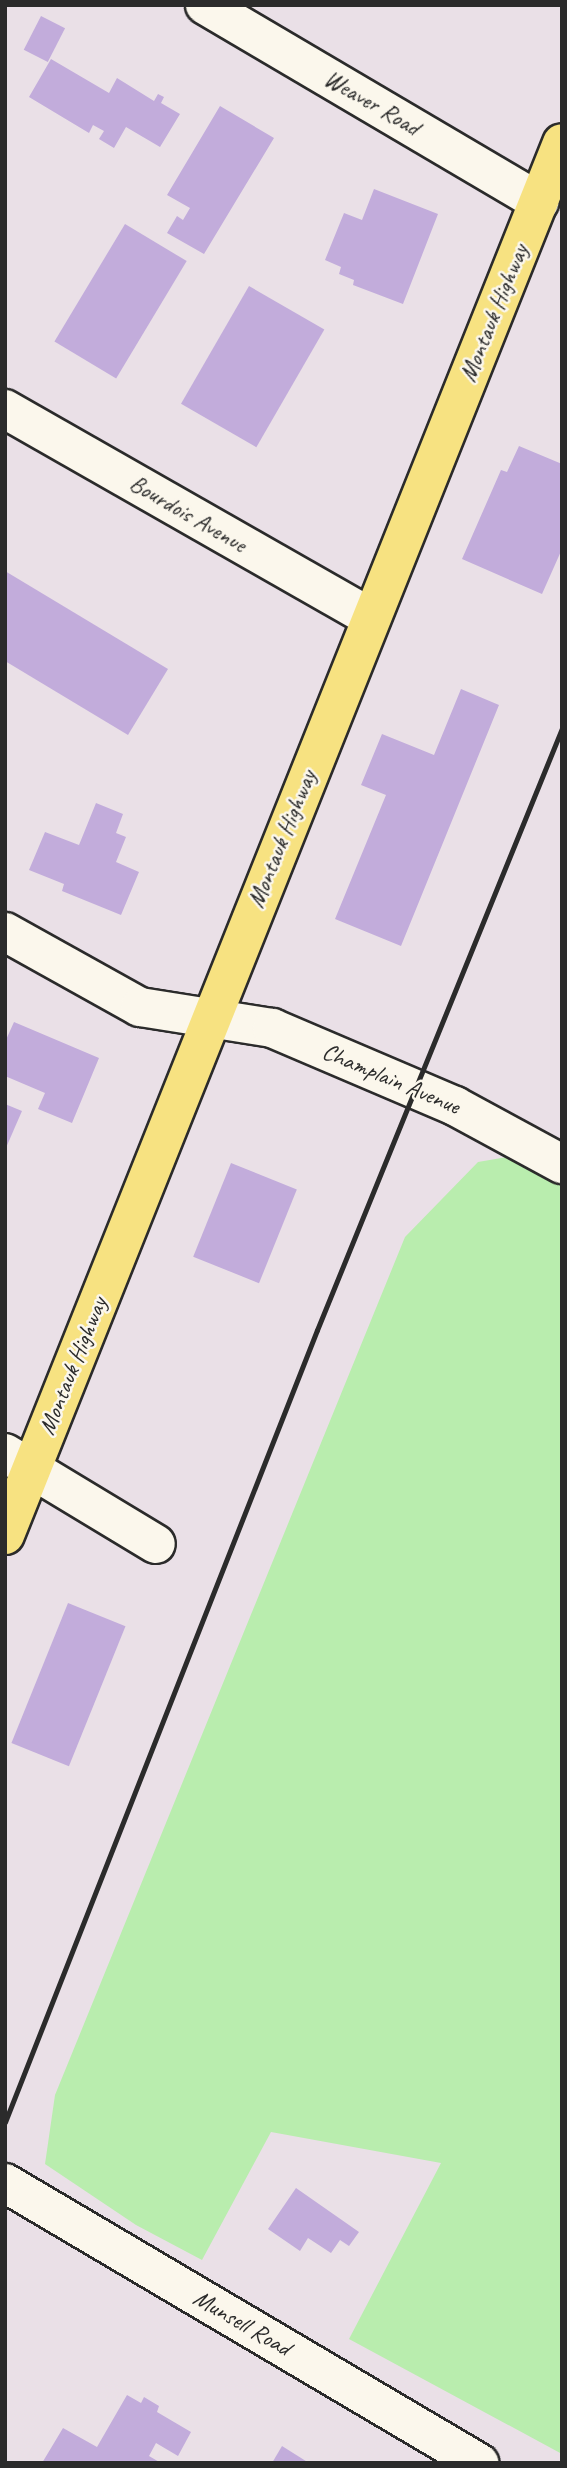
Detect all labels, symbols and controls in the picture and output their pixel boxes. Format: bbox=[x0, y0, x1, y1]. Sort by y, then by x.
street label: Weaver Road bbox=[319, 64, 425, 142]
street label: Montauk Highway bbox=[453, 240, 535, 386]
street label: Bourdois Avenue bbox=[125, 469, 251, 559]
street label: Montauk Highway bbox=[241, 766, 323, 912]
street label: Champlain Avenue bbox=[318, 1037, 464, 1121]
street label: Montauk Highway bbox=[32, 1293, 114, 1439]
street label: Munsell Road bbox=[189, 2284, 295, 2362]

